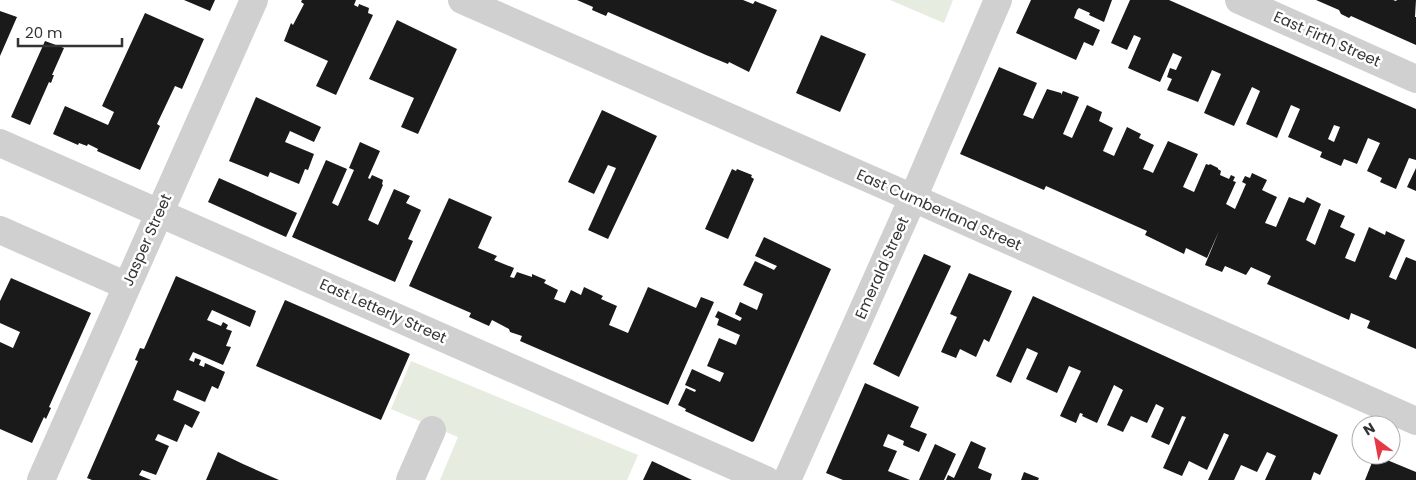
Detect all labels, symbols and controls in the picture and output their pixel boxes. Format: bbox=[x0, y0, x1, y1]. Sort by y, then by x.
street label: East Firth Street bbox=[1270, 6, 1384, 72]
scale bar bbox=[18, 15, 121, 47]
text: 20 m bbox=[25, 22, 63, 43]
street label: East Cumberland Street bbox=[853, 164, 1025, 255]
street label: Jasper Street bbox=[117, 190, 176, 289]
street label: Emerald Street bbox=[850, 213, 913, 322]
street label: East Letterly Street bbox=[316, 273, 450, 348]
north arrow bbox=[1351, 415, 1401, 465]
text: N bbox=[1359, 418, 1379, 440]

